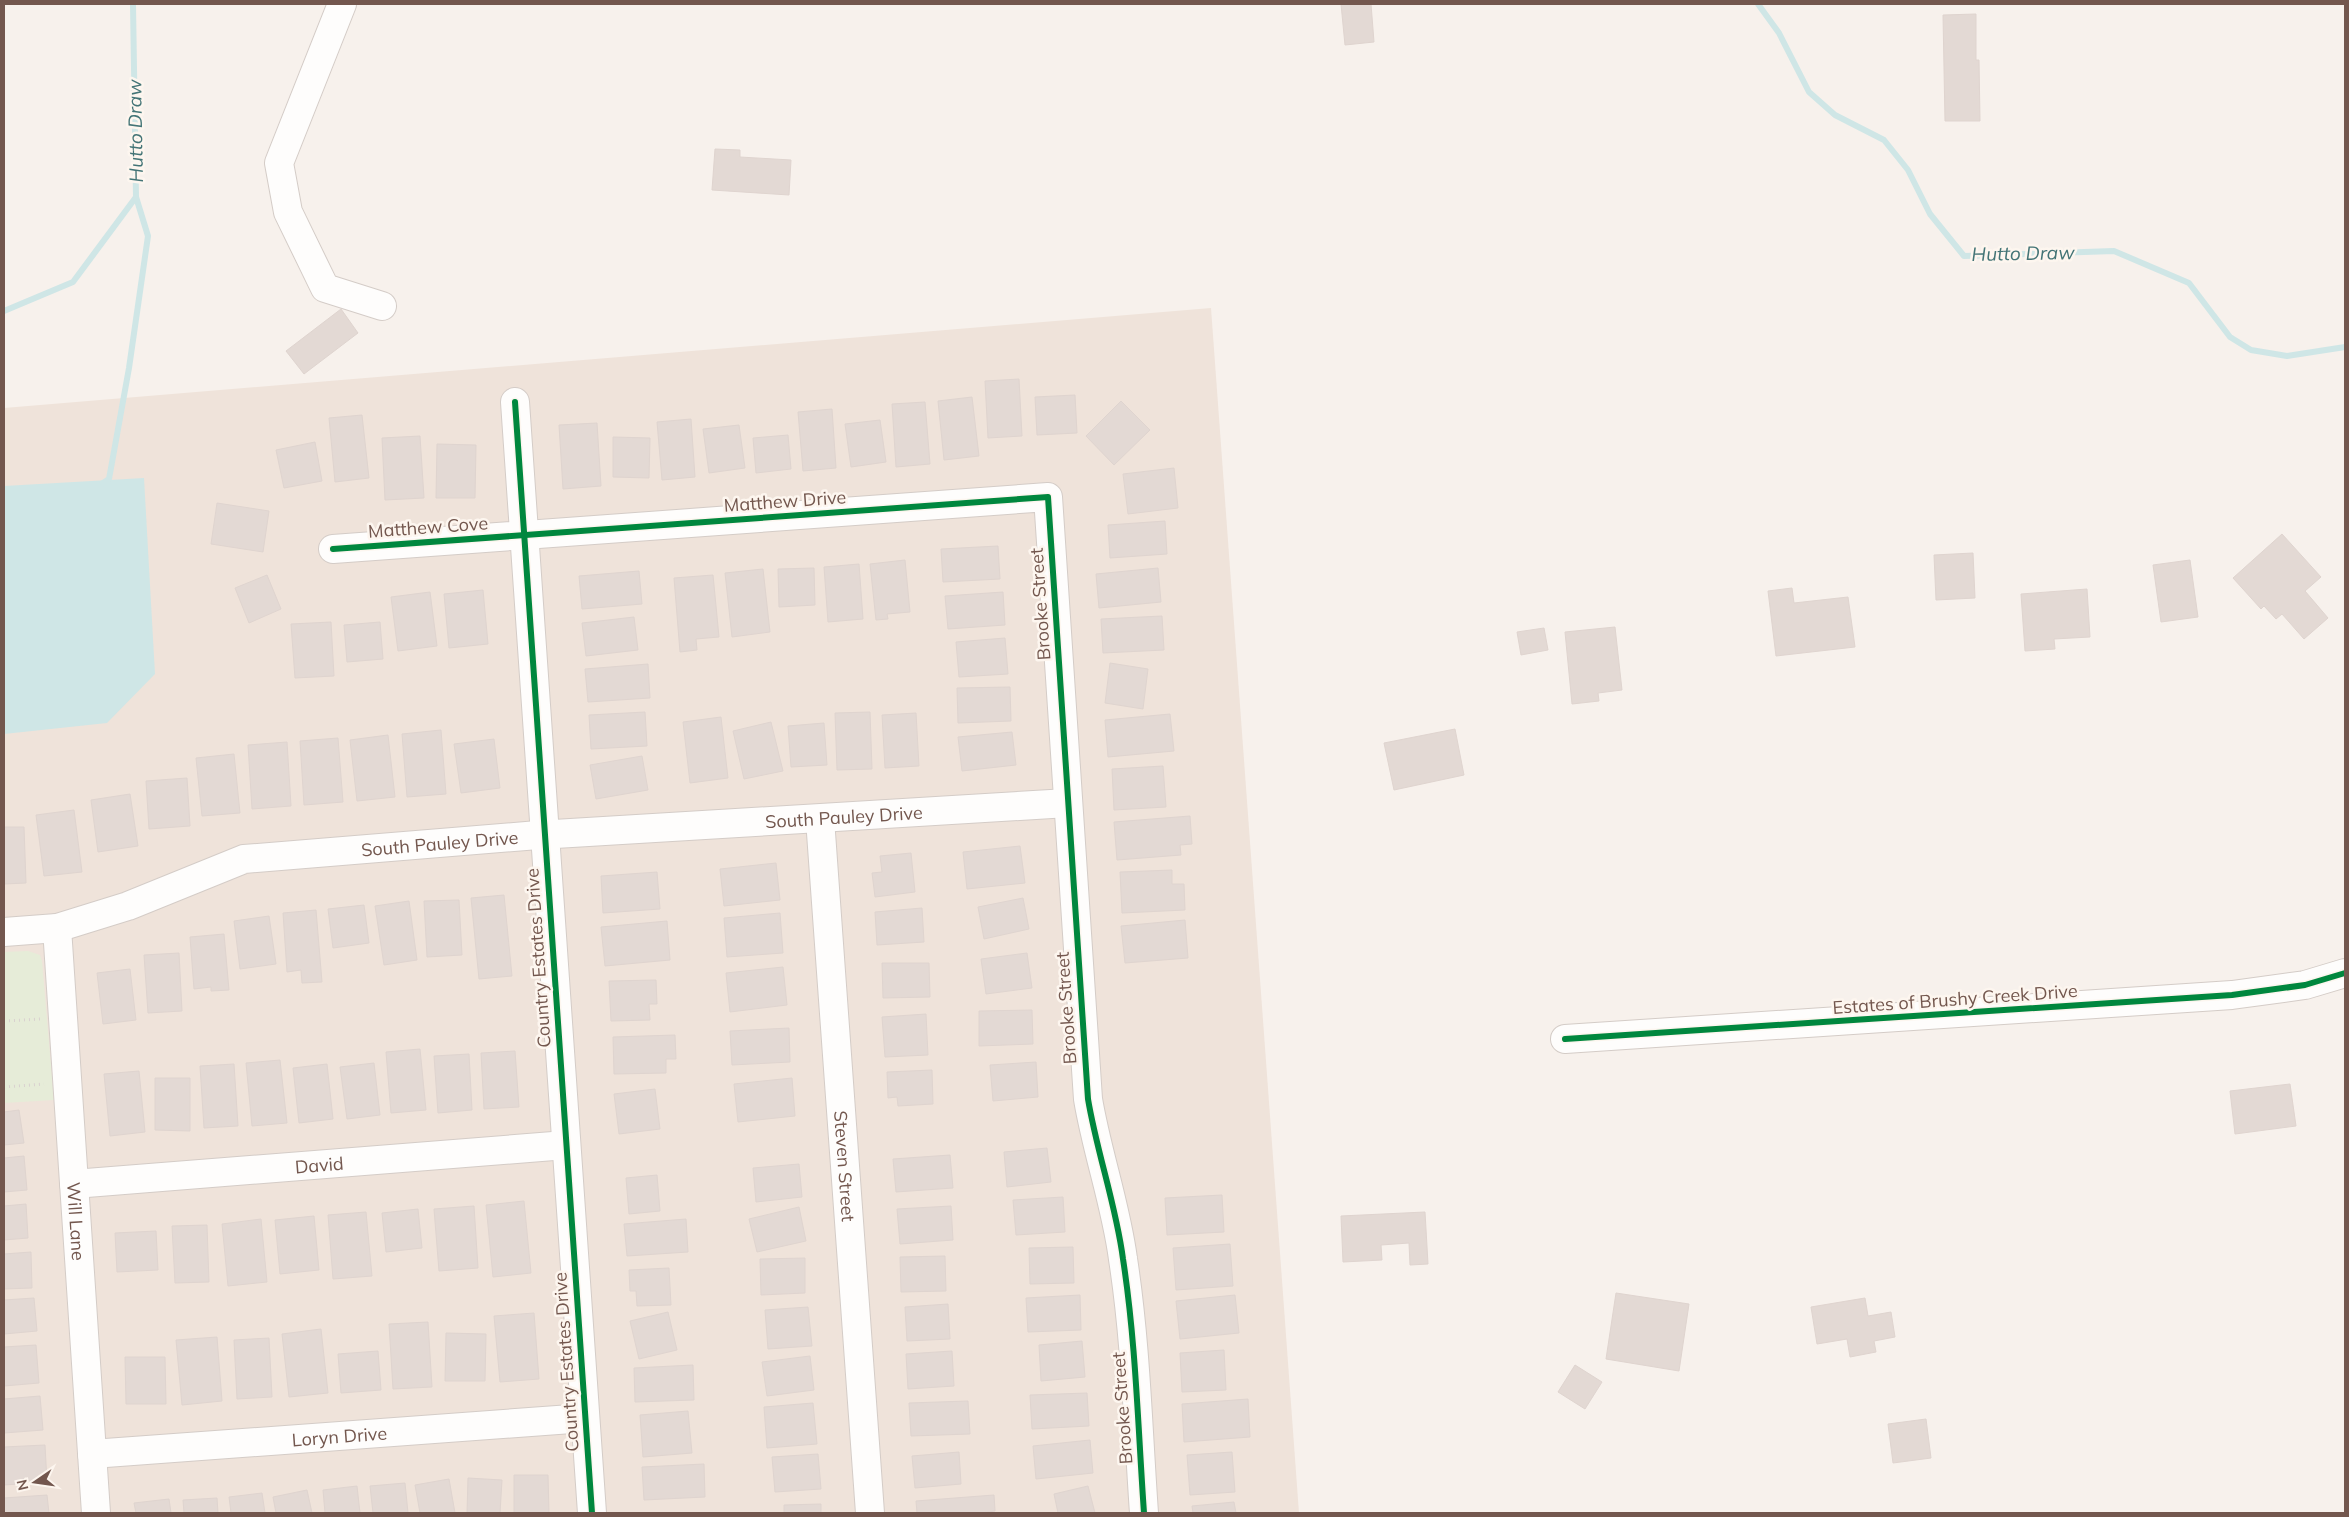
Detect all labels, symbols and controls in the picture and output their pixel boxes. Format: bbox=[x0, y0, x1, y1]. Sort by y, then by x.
water label: Hutto Draw bbox=[122, 79, 148, 183]
water label: Hutto Draw bbox=[1971, 240, 2075, 266]
street label: Matthew Drive bbox=[723, 485, 847, 517]
street label: Matthew Cove bbox=[367, 511, 489, 543]
street label: Brooke Street bbox=[1025, 547, 1055, 661]
street label: South Pauley Drive bbox=[764, 800, 923, 833]
street label: South Pauley Drive bbox=[360, 825, 519, 861]
street label: Country Estates Drive bbox=[520, 867, 556, 1049]
street label: Brooke Street bbox=[1051, 951, 1081, 1065]
street label: Estates of Brushy Creek Drive bbox=[1832, 979, 2078, 1019]
street label: Steven Street bbox=[830, 1110, 860, 1222]
street label: David bbox=[294, 1151, 344, 1178]
street label: Will Lane bbox=[62, 1181, 91, 1261]
street label: Country Estates Drive bbox=[548, 1271, 584, 1453]
street label: Brooke Street bbox=[1107, 1351, 1137, 1465]
street label: Loryn Drive bbox=[291, 1421, 388, 1451]
north arrow bbox=[10, 1457, 60, 1507]
text: N bbox=[12, 1478, 32, 1492]

